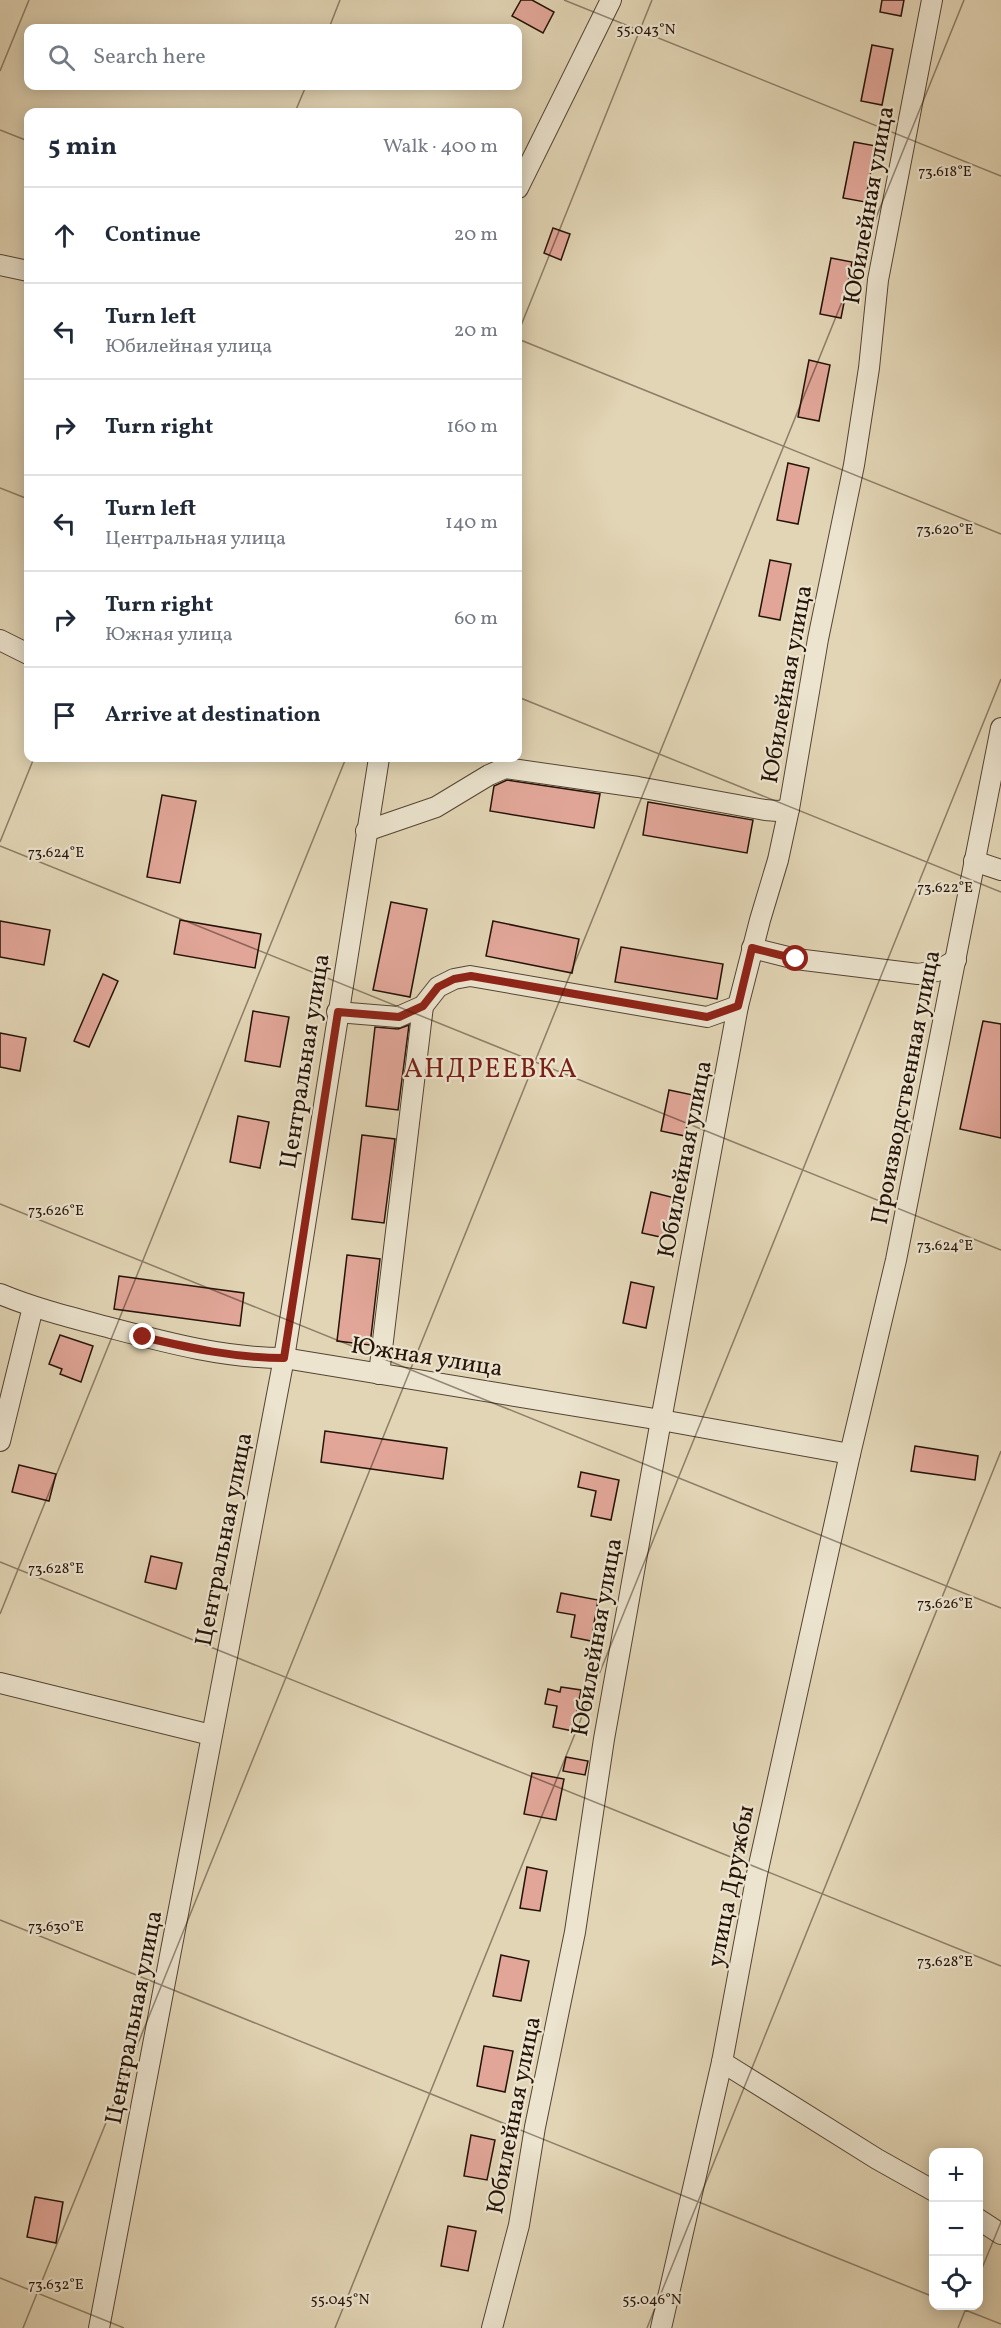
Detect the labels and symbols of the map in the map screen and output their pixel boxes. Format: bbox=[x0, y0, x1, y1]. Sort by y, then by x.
text: 55.043°N bbox=[616, 20, 676, 41]
street label: Юбилейная улица bbox=[836, 104, 904, 307]
text: 73.618°E bbox=[918, 162, 972, 183]
text: 73.620°E bbox=[917, 520, 973, 541]
street label: Юбилейная улица bbox=[754, 583, 822, 786]
text: 73.624°E bbox=[28, 843, 84, 864]
text: 73.622°E bbox=[917, 878, 973, 899]
route start bbox=[782, 945, 808, 971]
street label: Производственная улица bbox=[864, 947, 950, 1227]
street label: Центральная улица bbox=[272, 951, 340, 1171]
district label: АНДРЕЕВКА bbox=[404, 1051, 578, 1089]
street label: Юбилейная улица bbox=[650, 1058, 722, 1261]
text: 73.626°E bbox=[28, 1201, 84, 1222]
text: 73.624°E bbox=[917, 1236, 973, 1257]
route end bbox=[129, 1323, 155, 1349]
street label: Южная улица bbox=[348, 1329, 505, 1387]
street label: Центральная улица bbox=[188, 1430, 262, 1649]
street label: Юбилейная улица bbox=[564, 1536, 632, 1739]
text: 73.628°E bbox=[28, 1559, 84, 1580]
text: 73.626°E bbox=[917, 1594, 973, 1615]
street label: улица Дружбы bbox=[700, 1802, 764, 1970]
street label: Центральная улица bbox=[98, 1908, 172, 2127]
text: 73.630°E bbox=[28, 1917, 84, 1938]
text: 73.628°E bbox=[917, 1952, 973, 1973]
street label: Юбилейная улица bbox=[479, 2014, 551, 2217]
text: 73.632°E bbox=[28, 2275, 84, 2296]
text: 55.045°N bbox=[310, 2290, 370, 2311]
text: 55.046°N bbox=[622, 2290, 682, 2311]

